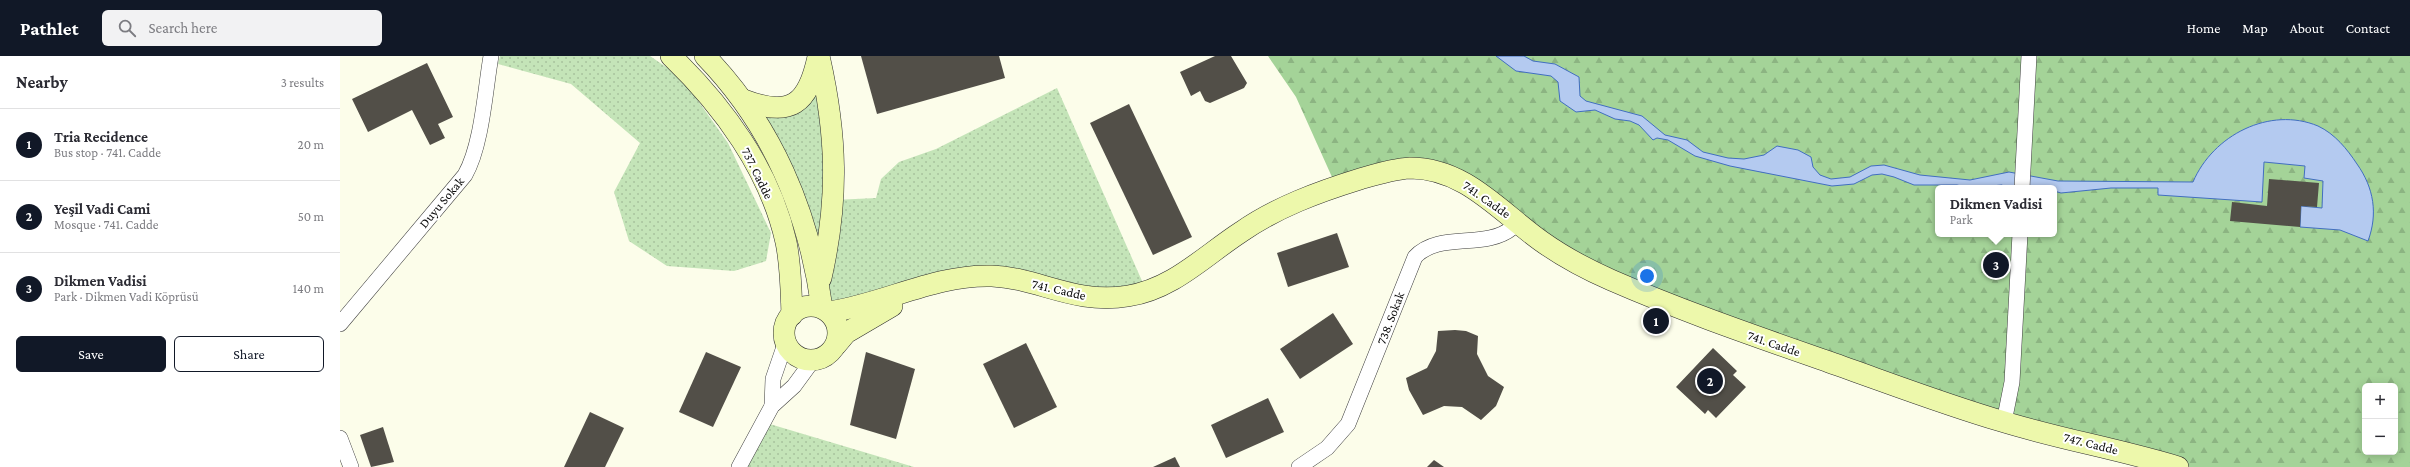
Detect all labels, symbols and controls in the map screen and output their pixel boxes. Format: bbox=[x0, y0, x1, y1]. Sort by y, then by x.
search box bbox=[102, 10, 382, 46]
icon: search bbox=[116, 17, 138, 39]
text: Pathlet bbox=[20, 18, 78, 39]
text: Search here bbox=[148, 20, 217, 36]
text: Home bbox=[2187, 20, 2220, 36]
text: Map bbox=[2242, 20, 2268, 36]
text: About bbox=[2290, 20, 2324, 36]
text: Contact bbox=[2346, 20, 2390, 36]
text: Nearby bbox=[16, 73, 68, 92]
text: 3 results bbox=[281, 75, 324, 90]
text: Tria Recidence bbox=[54, 129, 148, 145]
text: 1 bbox=[27, 137, 31, 152]
text: 20 m bbox=[298, 137, 324, 152]
text: Bus stop · 741. Cadde bbox=[54, 145, 161, 160]
street label: 737. Cadde bbox=[739, 145, 777, 202]
street label: Duyu Sokak bbox=[416, 173, 467, 231]
street label: 741. Cadde bbox=[1460, 178, 1514, 221]
popup bbox=[1935, 185, 2057, 237]
text: Dikmen Vadisi bbox=[1950, 196, 2042, 212]
text: Yeşil Vadi Cami bbox=[54, 201, 150, 217]
text: 2 bbox=[26, 209, 32, 224]
text: 50 m bbox=[298, 209, 324, 224]
text: Park bbox=[1950, 212, 1973, 227]
text: Mosque · 741. Cadde bbox=[54, 217, 159, 232]
pin: 3 bbox=[1983, 250, 2009, 280]
your location bbox=[1637, 266, 1657, 286]
text: Dikmen Vadisi bbox=[54, 273, 147, 289]
street label: 741. Cadde bbox=[1030, 276, 1088, 303]
text: 3 bbox=[26, 281, 32, 296]
text: 140 m bbox=[293, 281, 324, 296]
text: Park · Dikmen Vadi Köprüsü bbox=[54, 289, 199, 304]
street label: 738. Sokak bbox=[1374, 289, 1408, 347]
pin: 1 bbox=[1643, 306, 1669, 336]
street label: 741. Cadde bbox=[1745, 327, 1803, 360]
button: Save bbox=[16, 336, 166, 372]
button: Share bbox=[174, 336, 324, 372]
pin: 2 bbox=[1697, 366, 1723, 396]
map controls bbox=[2362, 383, 2398, 455]
button: + bbox=[2362, 383, 2398, 419]
button: − bbox=[2362, 419, 2398, 455]
street label: 747. Cadde bbox=[2062, 429, 2120, 458]

